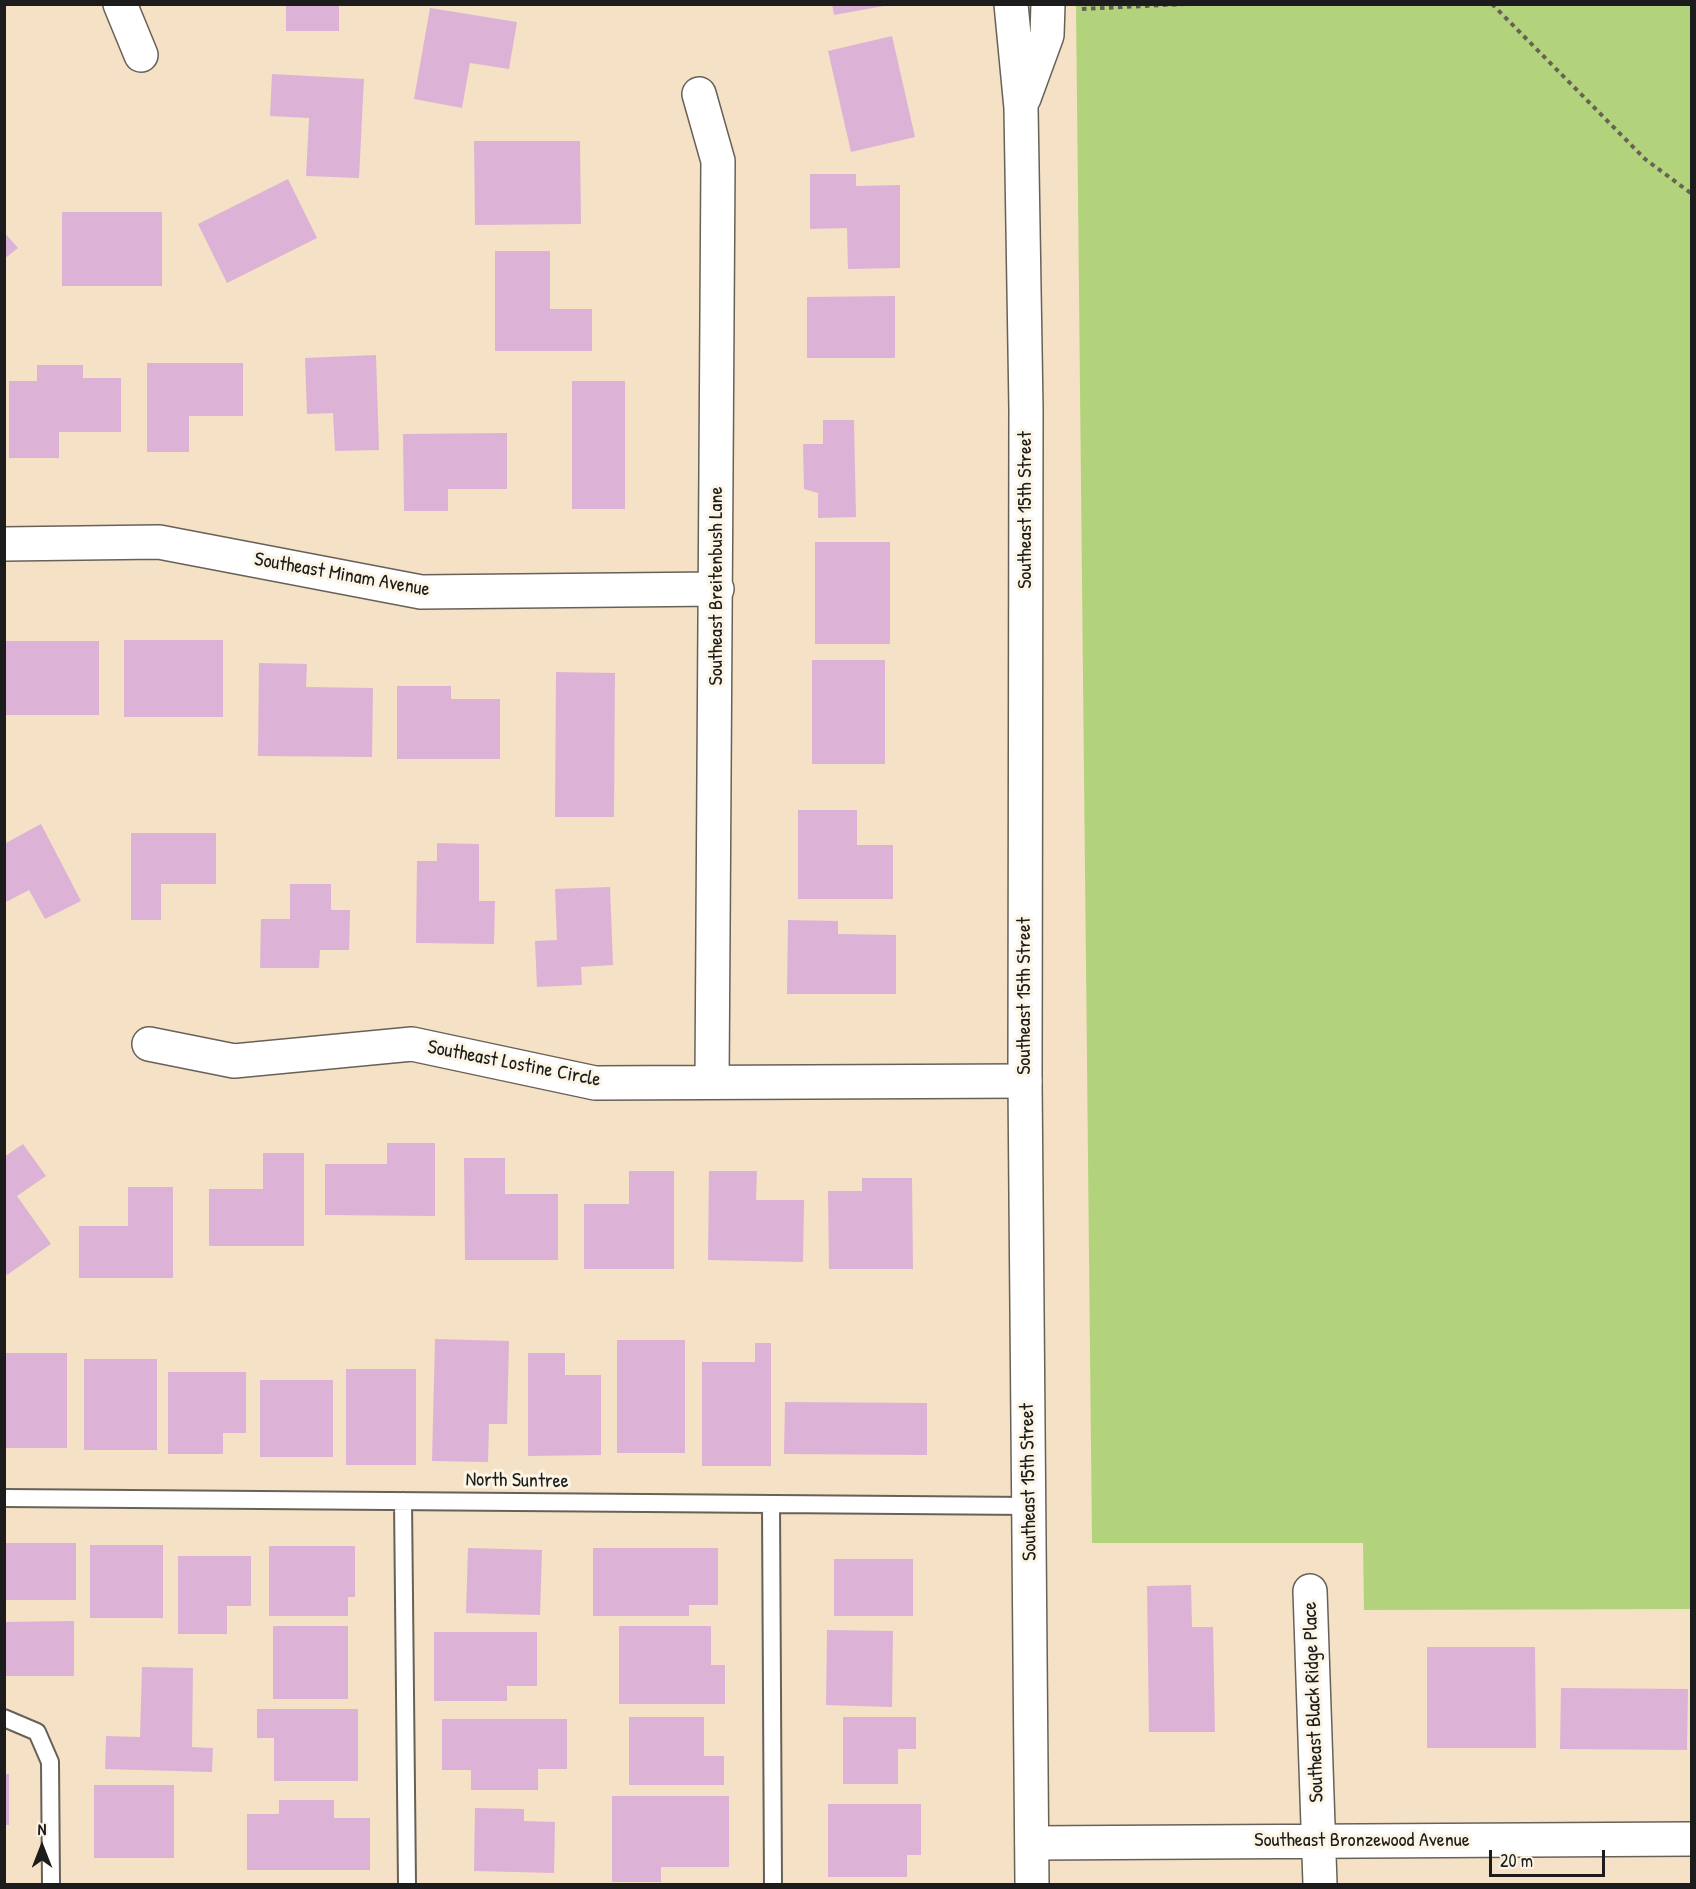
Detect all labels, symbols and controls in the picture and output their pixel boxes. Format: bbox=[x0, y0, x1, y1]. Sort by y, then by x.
street label: Southeast 15th Street bbox=[1014, 431, 1038, 589]
street label: Southeast Breitenbush Lane bbox=[705, 487, 729, 685]
street label: Southeast Minam Avenue bbox=[252, 548, 432, 602]
street label: Southeast 15th Street bbox=[1013, 917, 1037, 1075]
street label: Southeast Lostine Circle bbox=[425, 1035, 603, 1093]
street label: Southeast 15th Street bbox=[1016, 1403, 1042, 1561]
street label: North Suntree bbox=[465, 1468, 569, 1494]
street label: Southeast Black Ridge Place bbox=[1299, 1601, 1329, 1803]
north arrow bbox=[12, 1817, 72, 1877]
text: N bbox=[38, 1818, 46, 1840]
street label: Southeast Bronzewood Avenue bbox=[1254, 1829, 1470, 1853]
scale bar bbox=[1492, 1838, 1608, 1876]
text: 20 m bbox=[1500, 1848, 1533, 1873]

